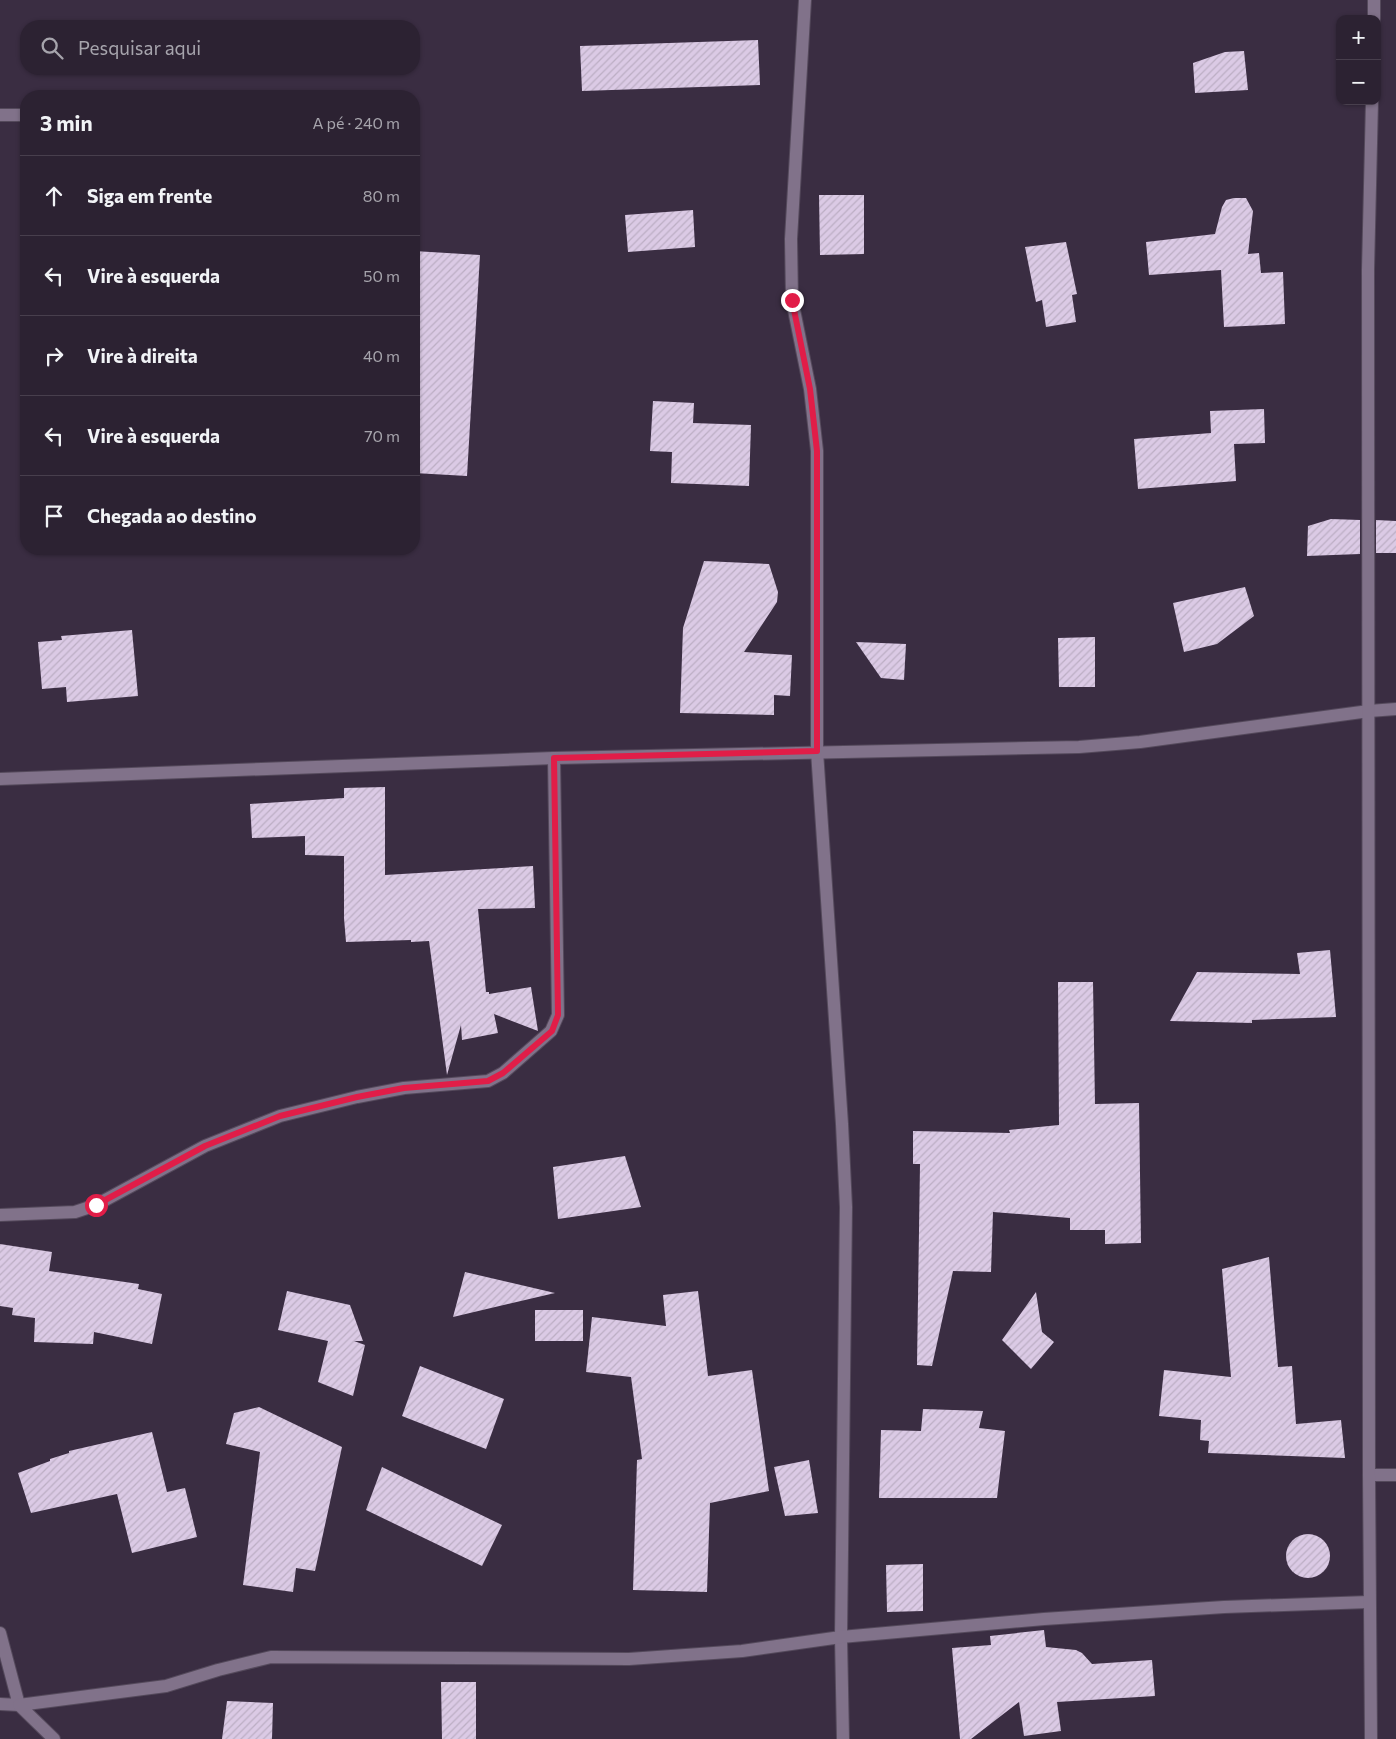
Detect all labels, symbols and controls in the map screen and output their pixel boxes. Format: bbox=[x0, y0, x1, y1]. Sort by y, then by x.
map controls bbox=[1336, 15, 1381, 105]
button: + bbox=[1336, 15, 1381, 60]
search box bbox=[20, 20, 420, 75]
icon: search bbox=[38, 34, 66, 62]
text: Pesquisar aqui bbox=[78, 36, 201, 59]
button: − bbox=[1336, 60, 1381, 105]
text: 3 min bbox=[40, 110, 93, 135]
text: A pé · 240 m bbox=[312, 113, 400, 132]
icon: ahead bbox=[40, 182, 68, 210]
text: Siga em frente bbox=[87, 184, 212, 207]
text: 80 m bbox=[363, 186, 400, 205]
icon: left bbox=[40, 262, 68, 290]
text: Vire à esquerda bbox=[87, 264, 220, 287]
text: 50 m bbox=[363, 266, 400, 285]
route end bbox=[781, 289, 804, 312]
icon: right bbox=[40, 342, 68, 370]
text: Vire à direita bbox=[87, 344, 198, 367]
text: 40 m bbox=[363, 346, 400, 365]
icon: left bbox=[40, 422, 68, 450]
text: Vire à esquerda bbox=[87, 424, 220, 447]
text: 70 m bbox=[364, 426, 400, 445]
icon: arrive bbox=[40, 502, 68, 530]
text: Chegada ao destino bbox=[87, 504, 257, 527]
route start bbox=[85, 1194, 108, 1217]

